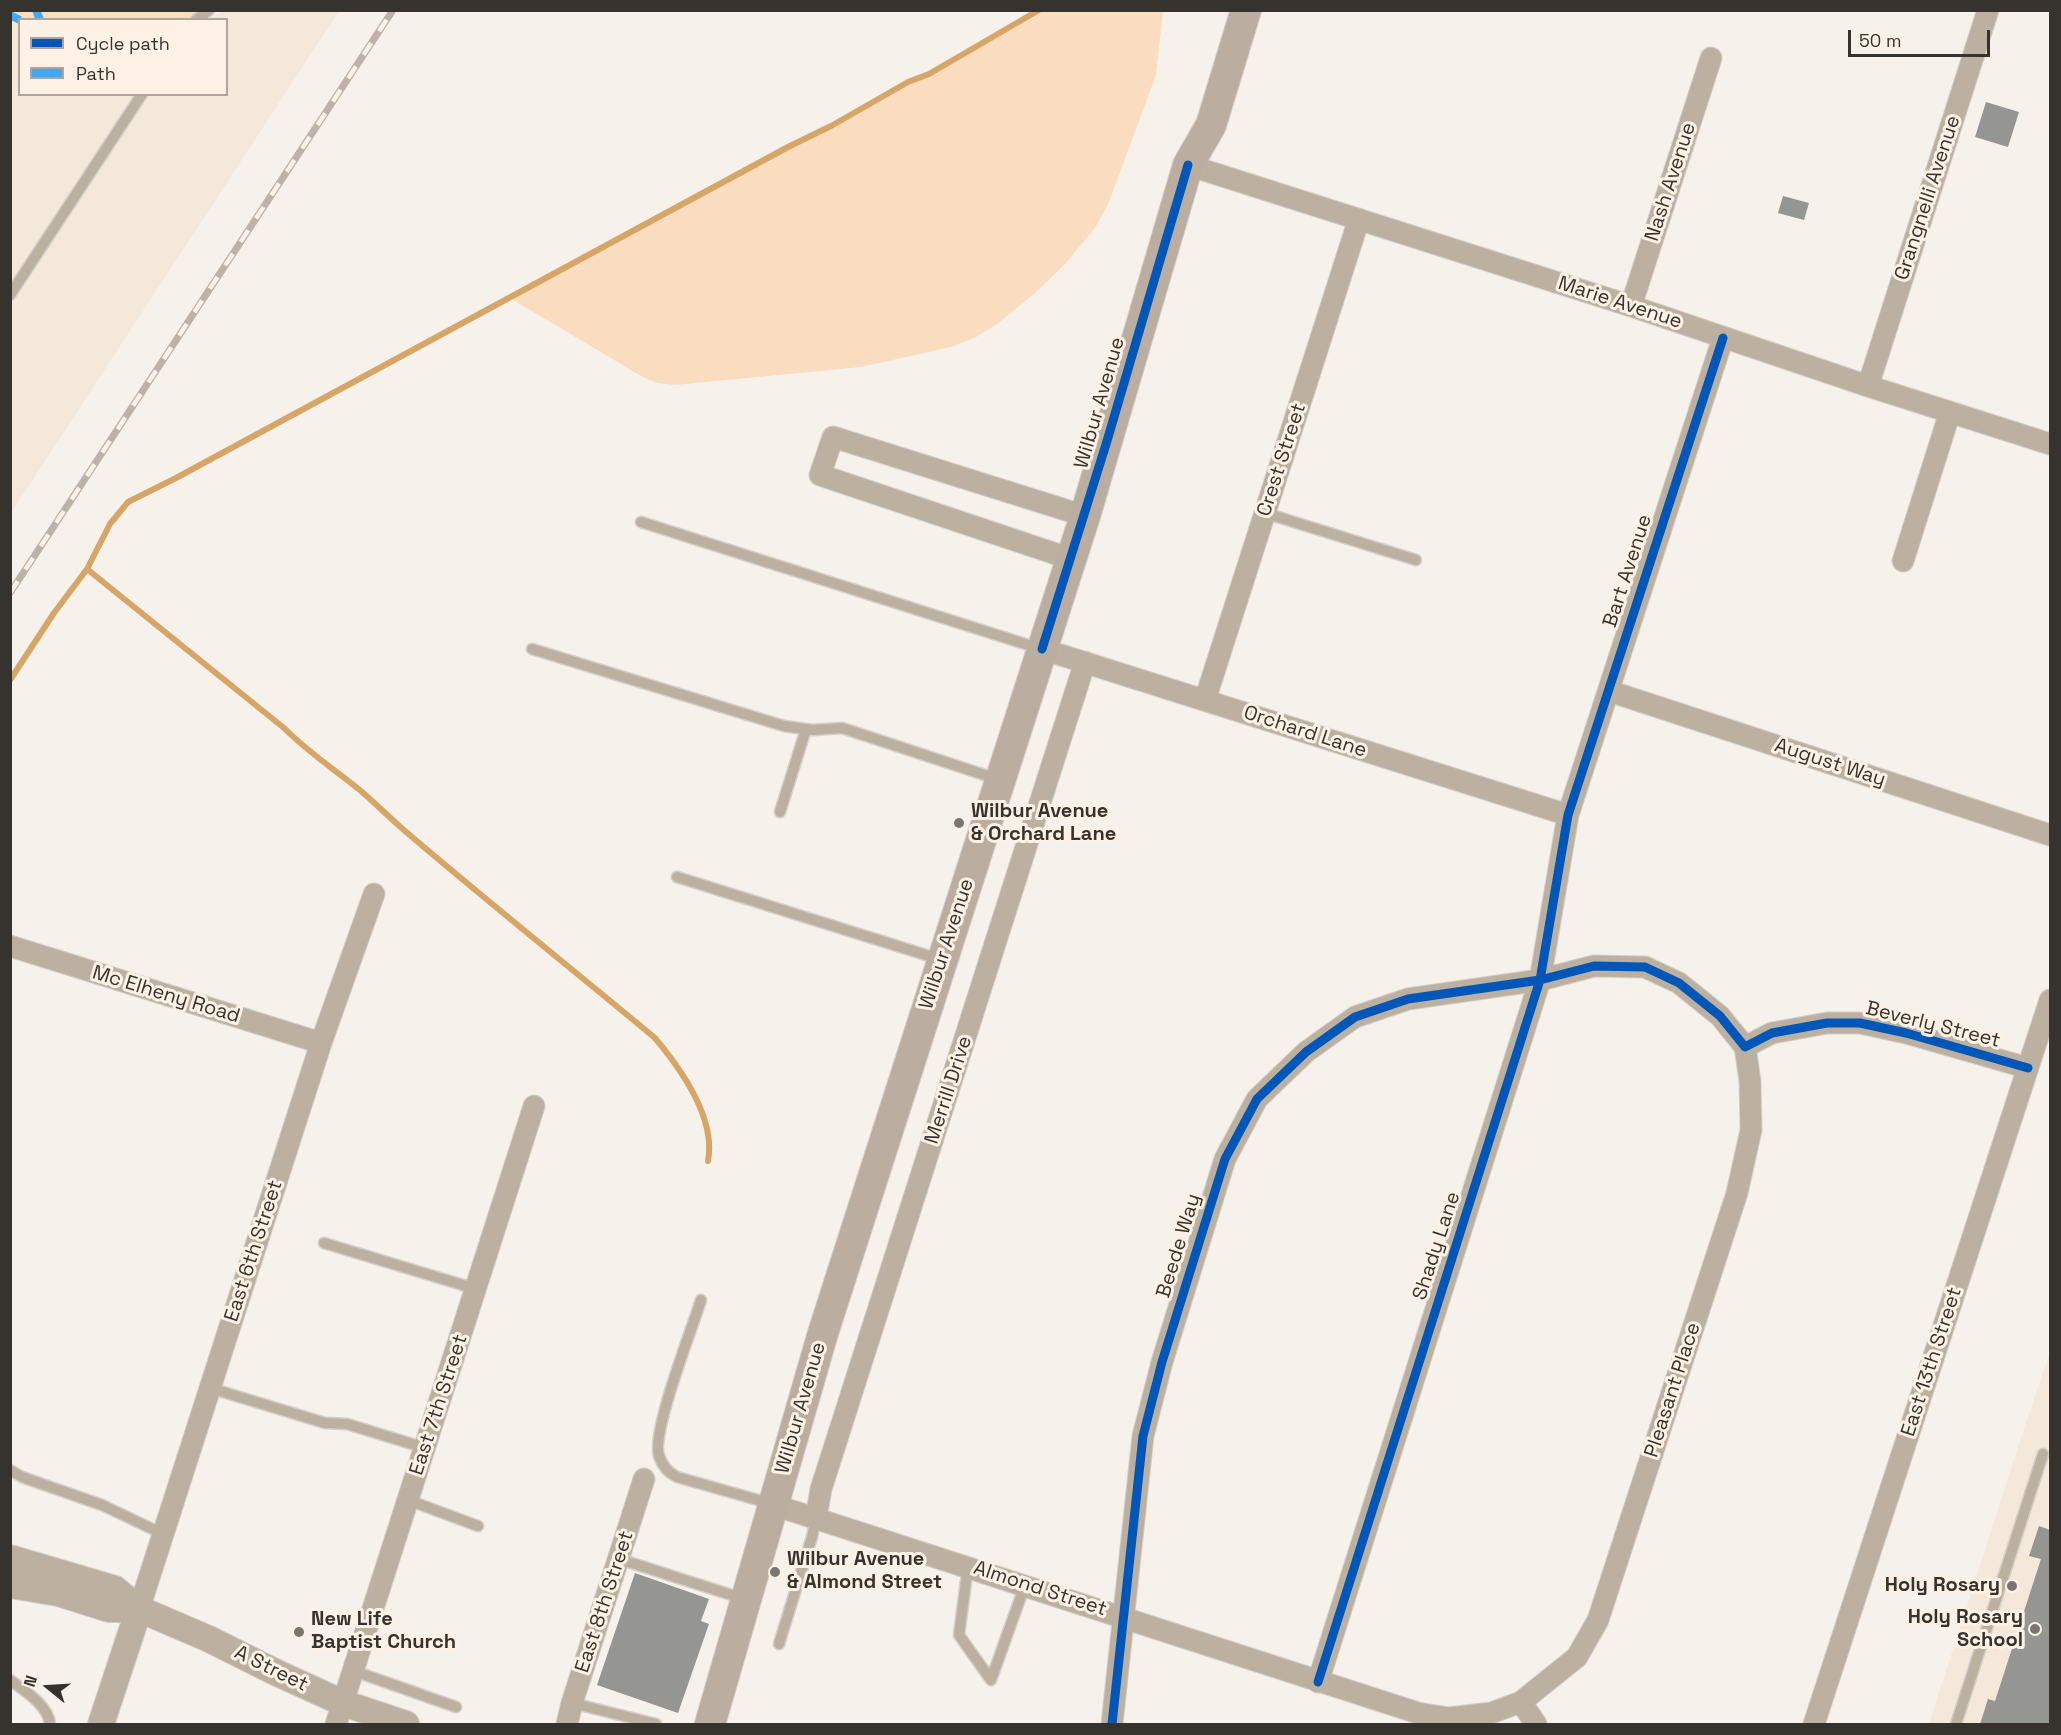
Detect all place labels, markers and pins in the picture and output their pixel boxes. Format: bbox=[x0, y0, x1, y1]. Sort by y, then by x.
place label: Wilbur Avenue & Orchard Lane bbox=[971, 800, 1116, 847]
marker: Wilbur Avenue & Orchard Lane bbox=[952, 816, 966, 830]
place label: Wilbur Avenue & Almond Street bbox=[787, 1548, 942, 1595]
marker: Wilbur Avenue & Almond Street bbox=[768, 1565, 782, 1579]
place label: Holy Rosary bbox=[1885, 1574, 2000, 1598]
marker: Holy Rosary bbox=[2005, 1579, 2019, 1593]
place label: Holy Rosary School bbox=[1908, 1606, 2023, 1653]
place label: New Life Baptist Church bbox=[311, 1608, 456, 1655]
marker: Holy Rosary School bbox=[2028, 1622, 2042, 1636]
marker: New Life Baptist Church bbox=[292, 1625, 306, 1639]

